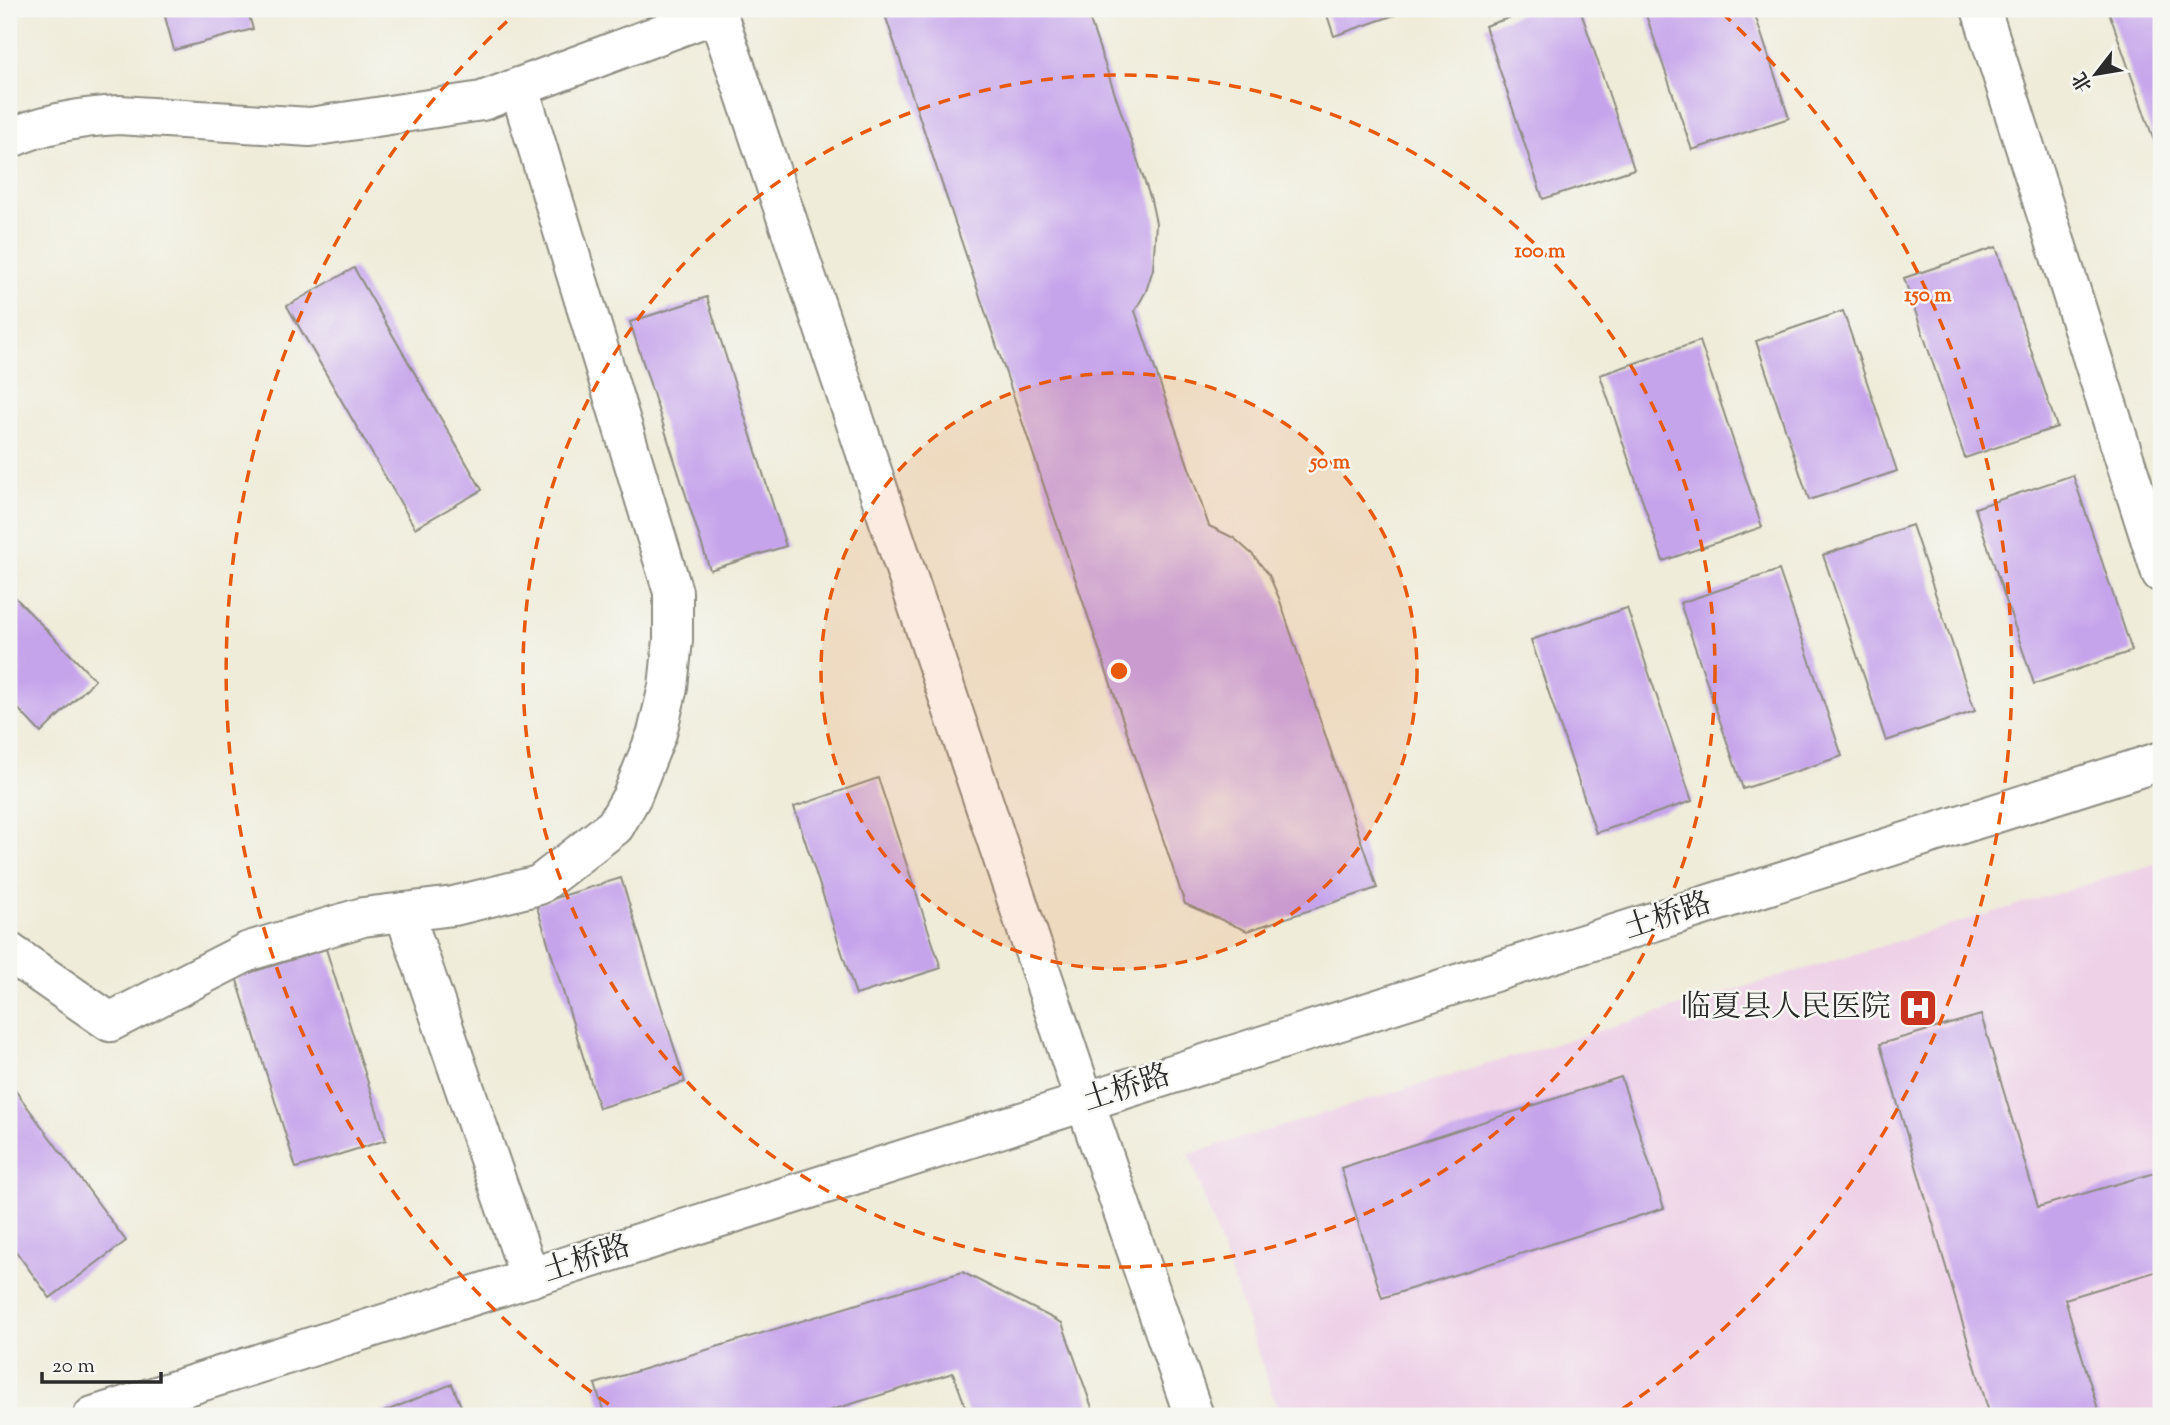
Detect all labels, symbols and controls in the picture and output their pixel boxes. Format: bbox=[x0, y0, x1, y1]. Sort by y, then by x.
north arrow bbox=[2062, 38, 2132, 108]
text: 北 bbox=[2067, 66, 2100, 97]
text: 100 m bbox=[1515, 237, 1566, 267]
text: 150 m bbox=[1904, 281, 1952, 311]
text: 50 m bbox=[1308, 448, 1351, 478]
centre of rings bbox=[1107, 659, 1131, 683]
street label: 土桥路 bbox=[1619, 883, 1717, 951]
place label: 临夏县人民医院 bbox=[1681, 987, 1891, 1030]
hospital icon: 临夏县人民医院 bbox=[1897, 987, 1939, 1029]
street label: 土桥路 bbox=[1078, 1055, 1176, 1123]
street label: 土桥路 bbox=[538, 1226, 636, 1294]
scale bar bbox=[42, 1341, 161, 1385]
text: 20 m bbox=[52, 1352, 95, 1382]

